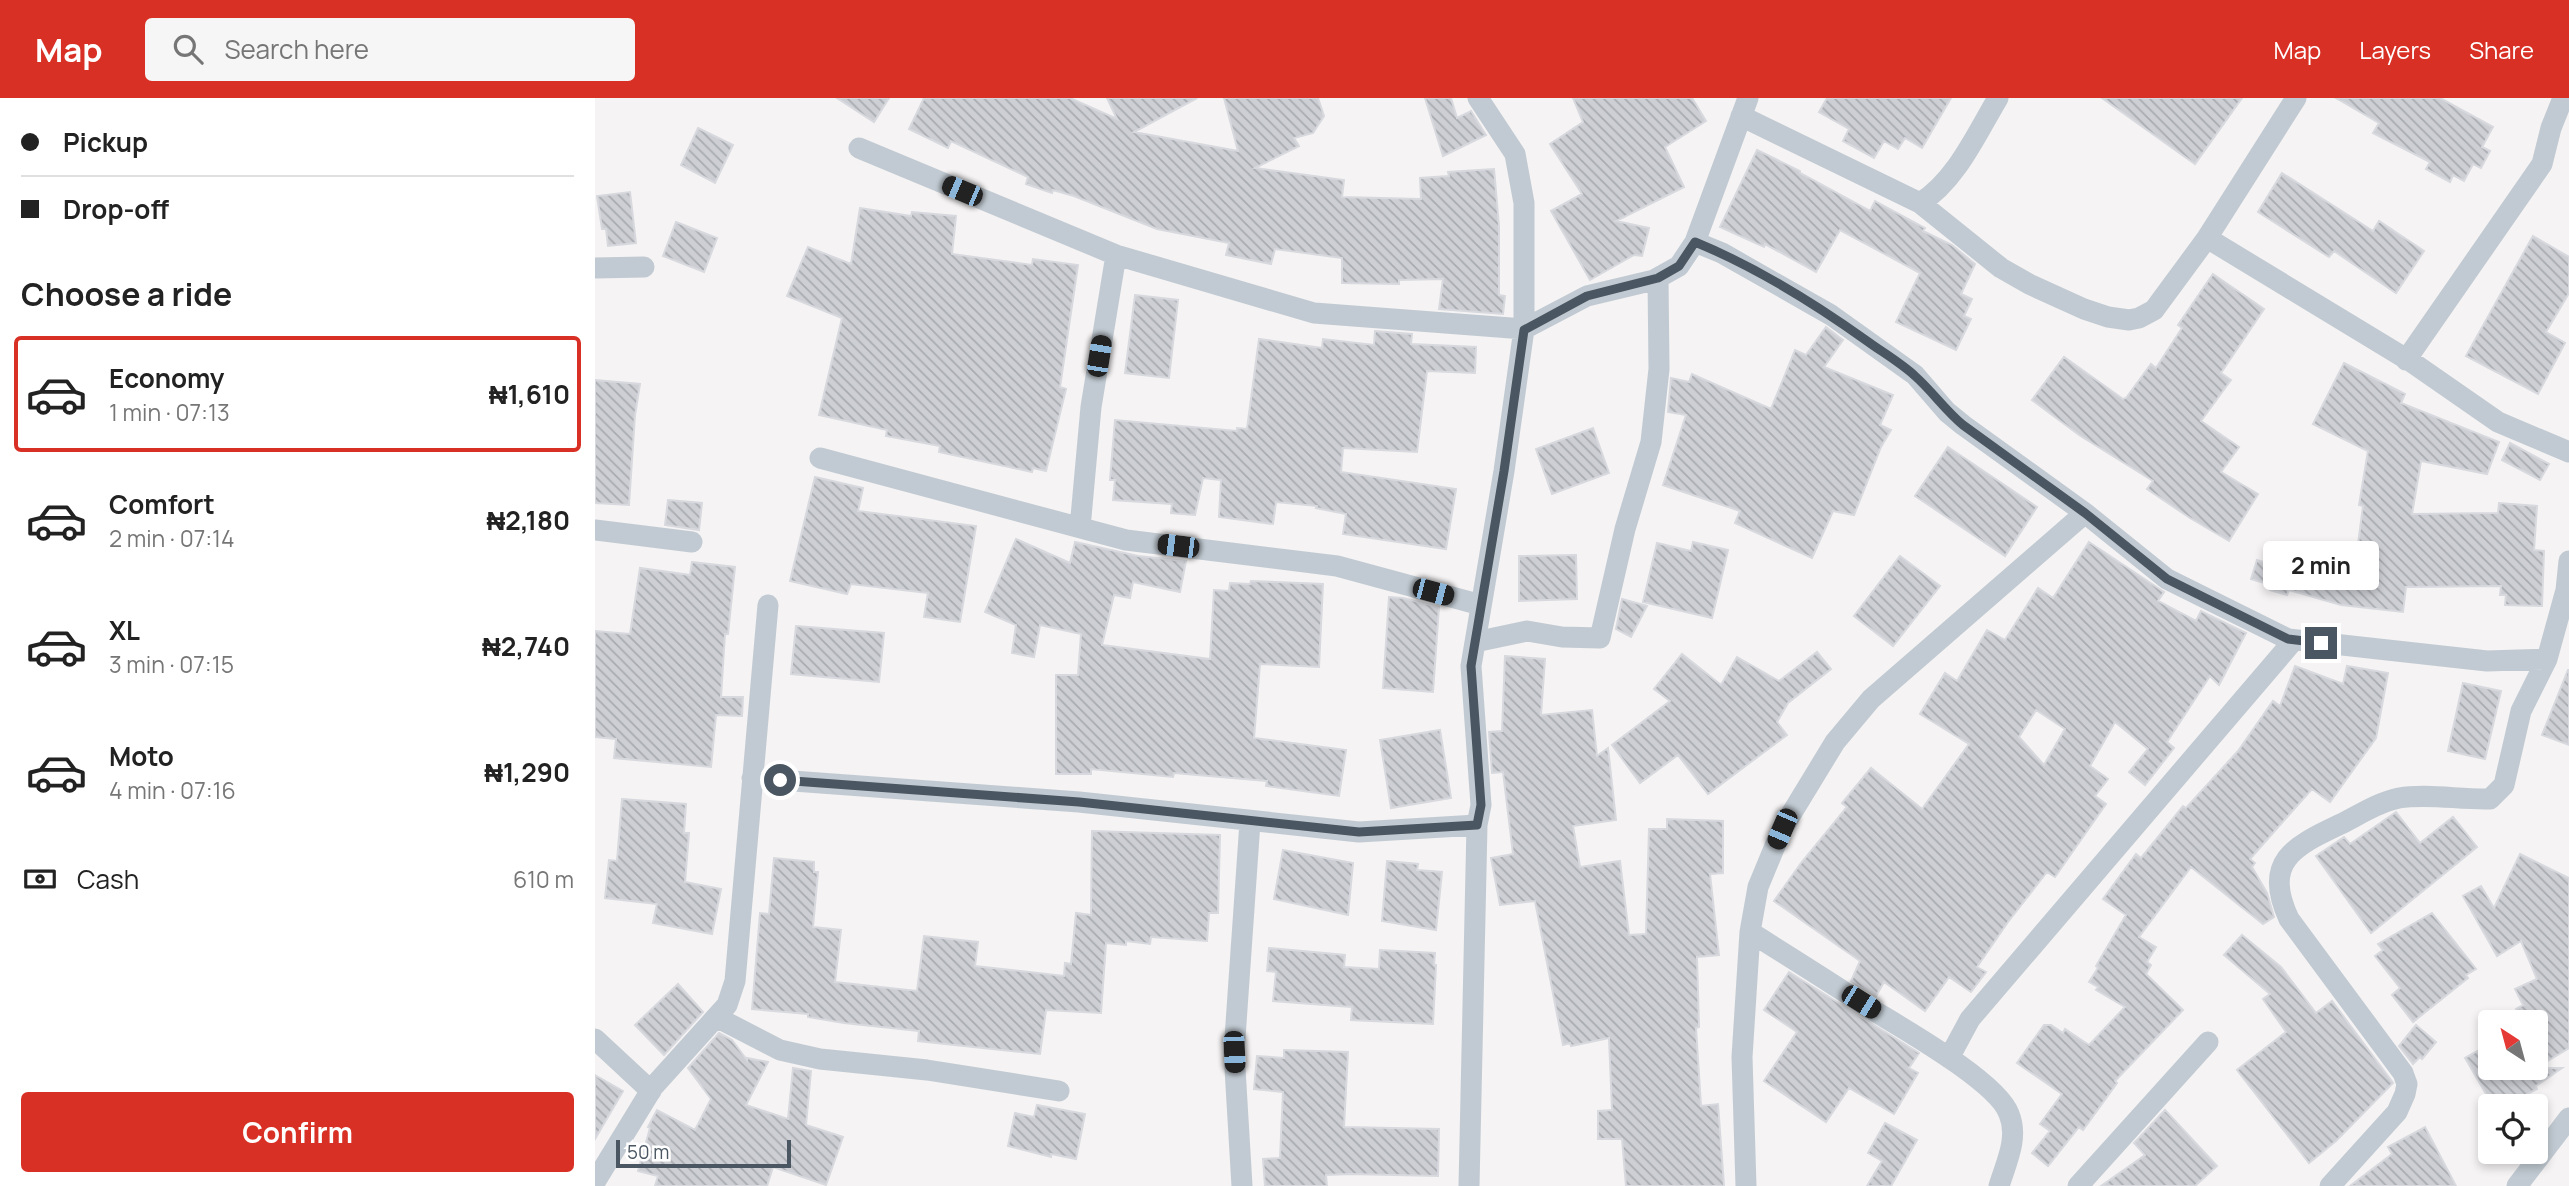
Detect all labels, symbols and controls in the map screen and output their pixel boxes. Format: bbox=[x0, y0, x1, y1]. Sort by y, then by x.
search box bbox=[145, 18, 635, 81]
text: Map bbox=[35, 27, 103, 72]
icon: search bbox=[169, 30, 207, 68]
text: Search here bbox=[225, 31, 369, 67]
text: Map bbox=[2274, 33, 2321, 66]
text: Layers bbox=[2359, 33, 2431, 66]
text: Share bbox=[2469, 33, 2534, 66]
text: Pickup bbox=[63, 124, 148, 160]
car bbox=[939, 173, 986, 209]
text: Drop-off bbox=[63, 191, 169, 227]
text: Choose a ride bbox=[21, 272, 232, 316]
car bbox=[1086, 334, 1113, 378]
text: Economy bbox=[109, 360, 224, 396]
icon: car bbox=[25, 363, 88, 426]
text: ₦1,610 bbox=[489, 376, 570, 412]
text: 1 min · 07:13 bbox=[109, 396, 230, 428]
text: Comfort bbox=[109, 486, 215, 522]
icon: car bbox=[25, 489, 88, 552]
text: ₦2,180 bbox=[487, 502, 570, 538]
text: 2 min · 07:14 bbox=[109, 522, 235, 554]
car bbox=[1156, 533, 1201, 559]
callout: 2 min bbox=[2263, 542, 2379, 590]
text: 2 min bbox=[2291, 549, 2351, 581]
car bbox=[1410, 576, 1457, 608]
text: XL bbox=[109, 612, 140, 648]
icon: car bbox=[25, 615, 88, 678]
route end bbox=[2305, 627, 2337, 659]
text: ₦2,740 bbox=[482, 628, 570, 664]
text: 3 min · 07:15 bbox=[109, 648, 234, 680]
text: Moto bbox=[109, 738, 174, 774]
icon: car bbox=[25, 741, 88, 804]
text: ₦1,290 bbox=[484, 754, 570, 790]
route start bbox=[764, 764, 796, 796]
text: 4 min · 07:16 bbox=[109, 774, 236, 806]
car bbox=[1765, 806, 1800, 852]
icon: cash bbox=[21, 860, 59, 898]
text: Cash bbox=[77, 861, 139, 897]
text: 610 m bbox=[513, 863, 574, 895]
car bbox=[1838, 982, 1885, 1022]
north arrow bbox=[2478, 1010, 2548, 1080]
map controls bbox=[2478, 1010, 2548, 1164]
car bbox=[1223, 1030, 1246, 1074]
button: Confirm bbox=[21, 1092, 574, 1172]
button: locate bbox=[2478, 1094, 2548, 1164]
scale bar bbox=[616, 1137, 791, 1169]
text: 50 m bbox=[627, 1139, 669, 1165]

